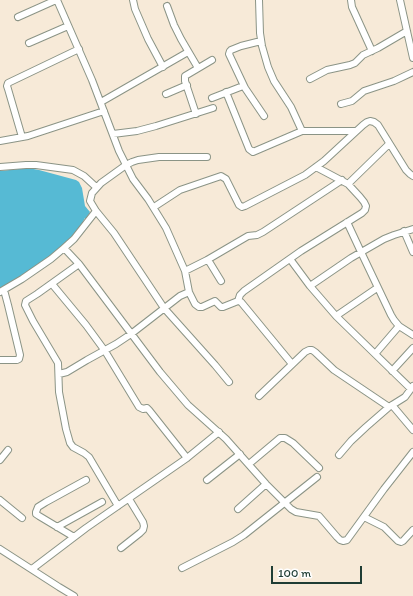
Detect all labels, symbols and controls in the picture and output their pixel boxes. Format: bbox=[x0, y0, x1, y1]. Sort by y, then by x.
scale bar bbox=[273, 558, 364, 584]
text: 100 m bbox=[278, 566, 311, 580]

